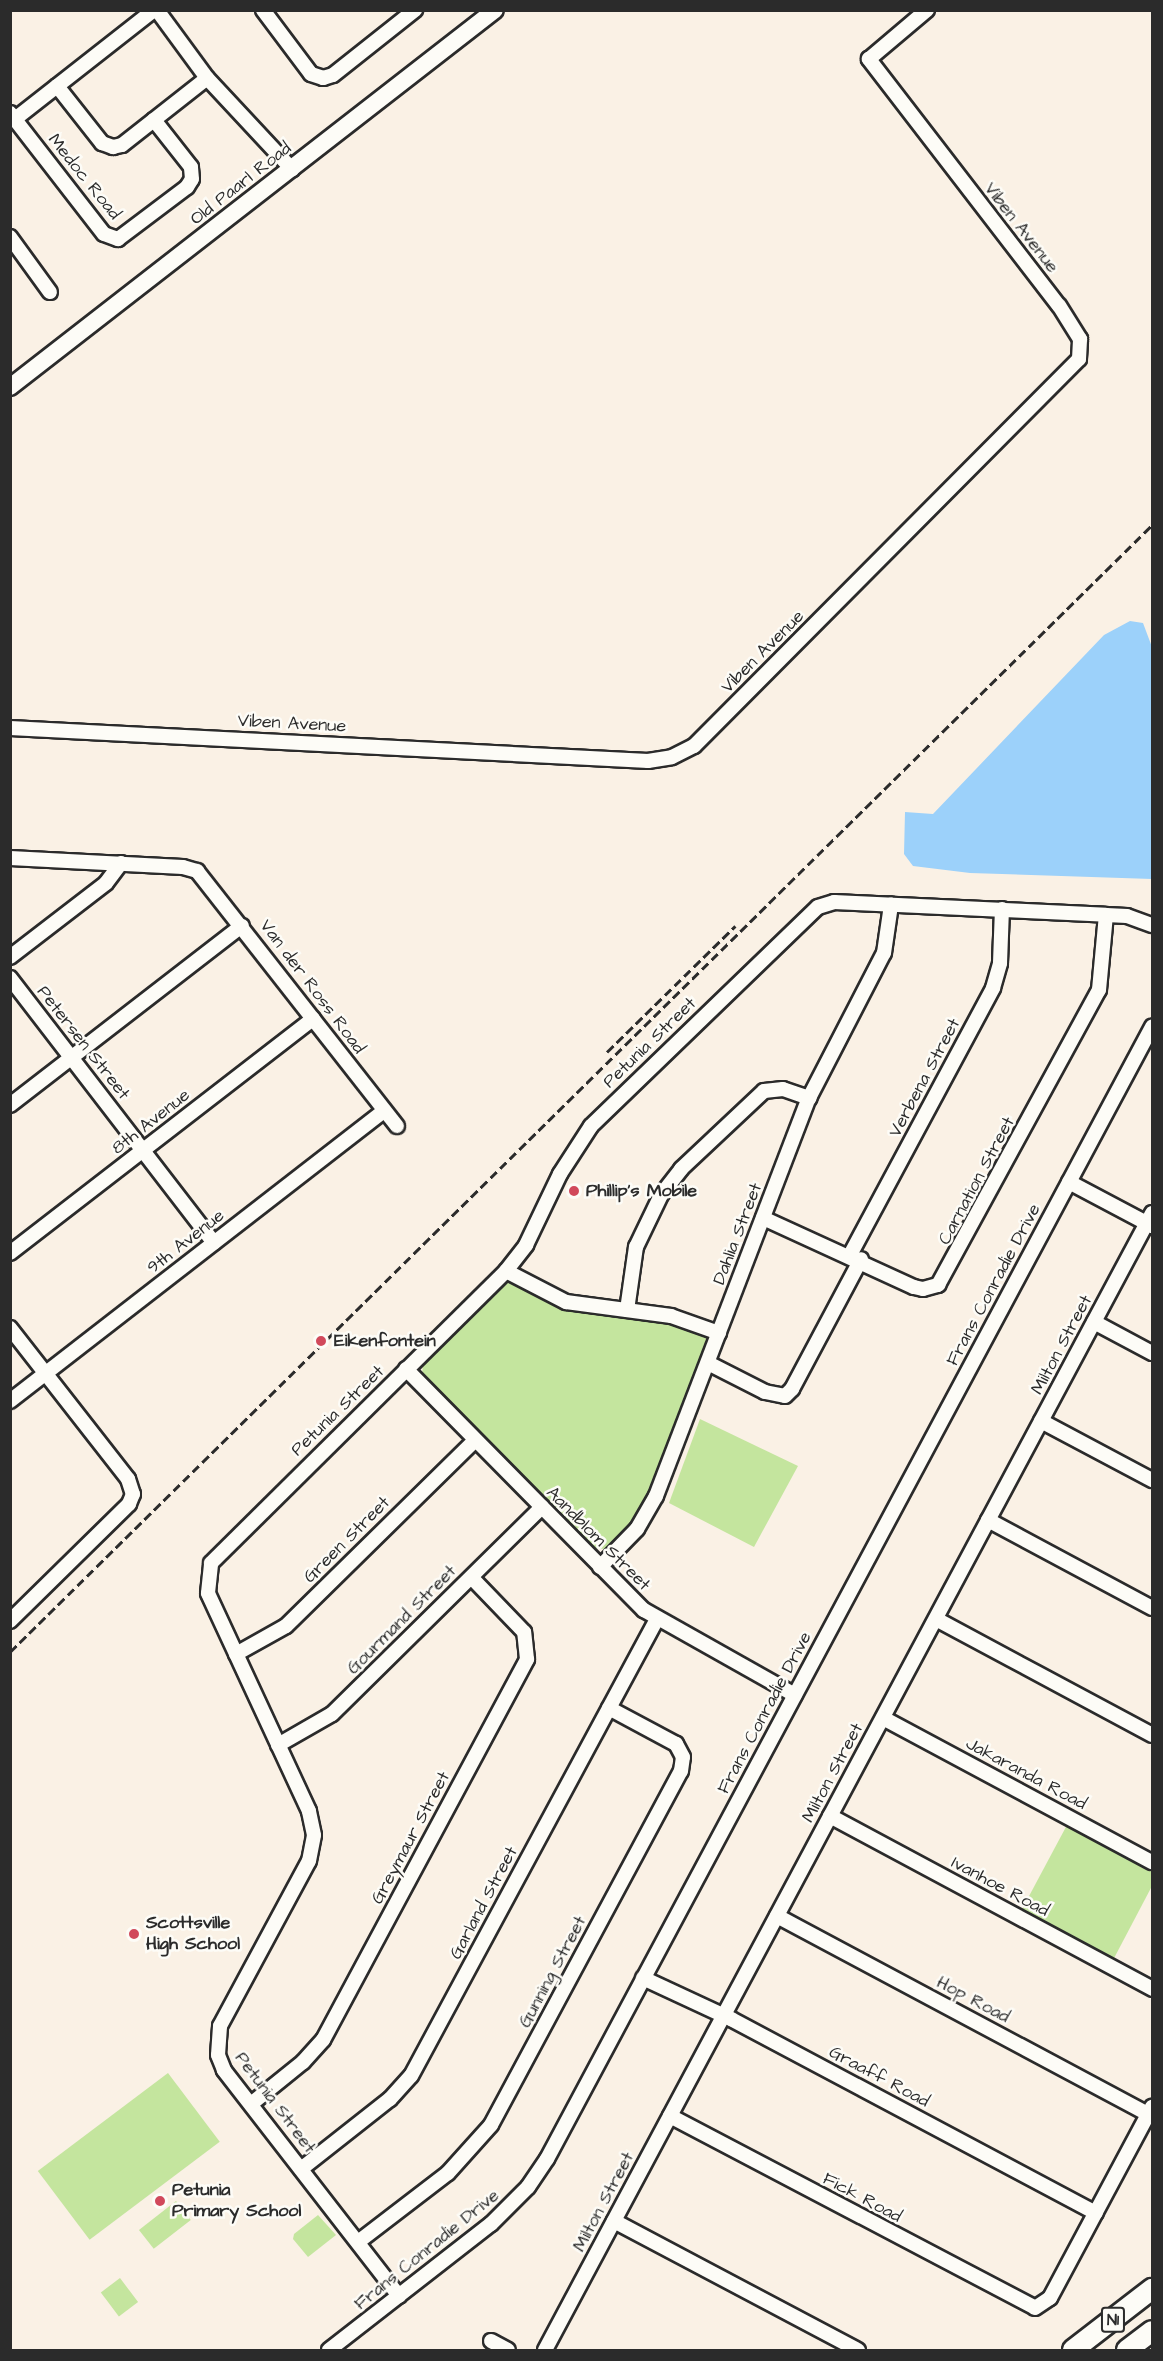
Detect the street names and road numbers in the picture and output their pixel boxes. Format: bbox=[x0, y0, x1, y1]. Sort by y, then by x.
street label: Medoc Road bbox=[43, 130, 125, 224]
street label: Old Paarl Road bbox=[186, 138, 296, 230]
street label: Viben Avenue bbox=[979, 179, 1063, 277]
street label: Viben Avenue bbox=[717, 606, 809, 698]
street label: Viben Avenue bbox=[237, 710, 347, 738]
street label: Van der Ross Road bbox=[255, 916, 369, 1058]
street label: Petersen Street bbox=[32, 982, 134, 1104]
street label: Petunia Street bbox=[599, 993, 701, 1093]
street label: Verbena Street bbox=[885, 1015, 965, 1141]
street label: 8th Avenue bbox=[107, 1085, 195, 1159]
street label: Carnation Street bbox=[934, 1113, 1020, 1249]
street label: Dahlia Street bbox=[709, 1180, 767, 1288]
street label: Frans Conradie Drive bbox=[942, 1200, 1046, 1370]
street label: 9th Avenue bbox=[143, 1205, 229, 1279]
street label: Milton Street bbox=[1027, 1292, 1097, 1398]
street label: Petunia Street bbox=[287, 1361, 389, 1461]
street label: Aandblom Street bbox=[541, 1482, 655, 1596]
street label: Green Street bbox=[299, 1492, 395, 1588]
street label: Gourmand Street bbox=[343, 1561, 461, 1679]
street label: Frans Conradie Drive bbox=[713, 1628, 817, 1798]
street label: Milton Street bbox=[798, 1720, 868, 1826]
street label: Jakaranda Road bbox=[962, 1733, 1090, 1815]
street label: Greymaur Street bbox=[367, 1768, 455, 1908]
street label: Garland Street bbox=[445, 1843, 523, 1963]
street label: Ivanhoe Road bbox=[947, 1852, 1053, 1922]
street label: Gunning Street bbox=[515, 1912, 591, 2032]
street label: Hop Road bbox=[933, 1972, 1013, 2028]
street label: Graaff Road bbox=[825, 2041, 933, 2113]
street label: Petunia Street bbox=[230, 2048, 320, 2158]
street label: Milton Street bbox=[569, 2149, 639, 2255]
street label: Fick Road bbox=[819, 2168, 905, 2228]
street label: Frans Conradie Drive bbox=[350, 2185, 504, 2315]
road number: N1 bbox=[1100, 2307, 1126, 2333]

